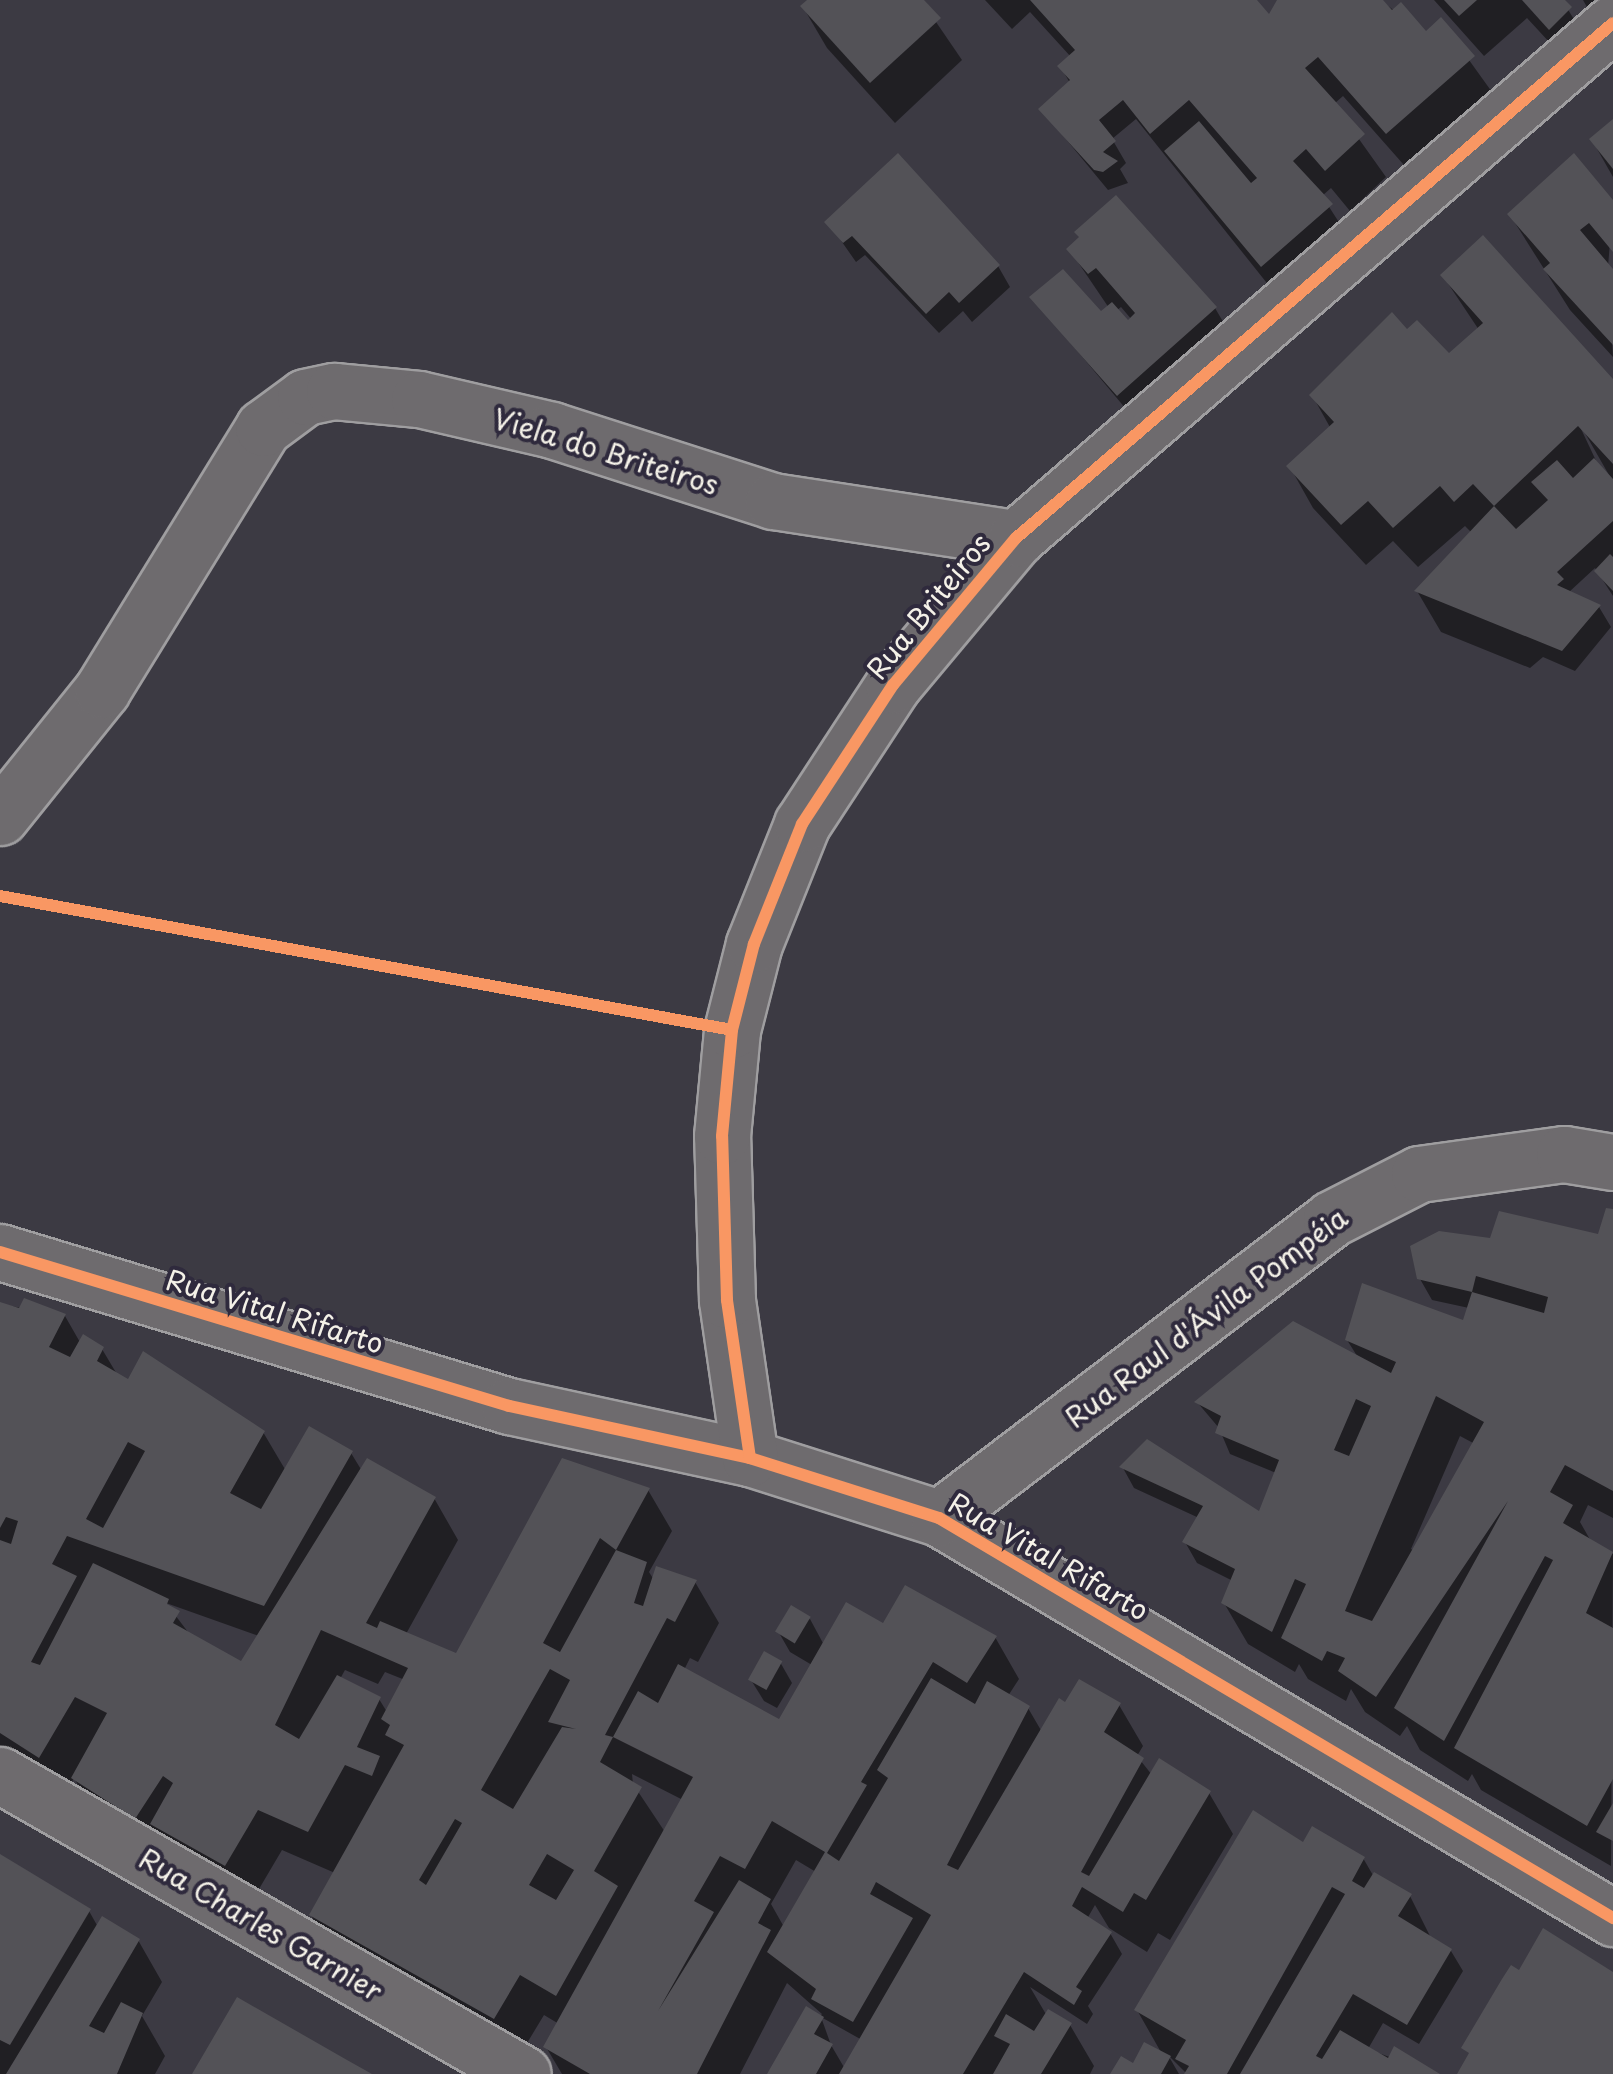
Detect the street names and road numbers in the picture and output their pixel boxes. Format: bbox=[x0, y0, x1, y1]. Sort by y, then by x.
street label: Viela do Briteiros bbox=[491, 401, 721, 501]
street label: Rua Briteiros bbox=[859, 526, 997, 686]
street label: Rua Raul d'Ávila Pompéia bbox=[1057, 1199, 1355, 1435]
street label: Rua Vital Rifarto bbox=[160, 1261, 390, 1361]
street label: Rua Vital Rifarto bbox=[941, 1484, 1157, 1628]
street label: Rua Charles Garnier bbox=[131, 1839, 391, 2009]

